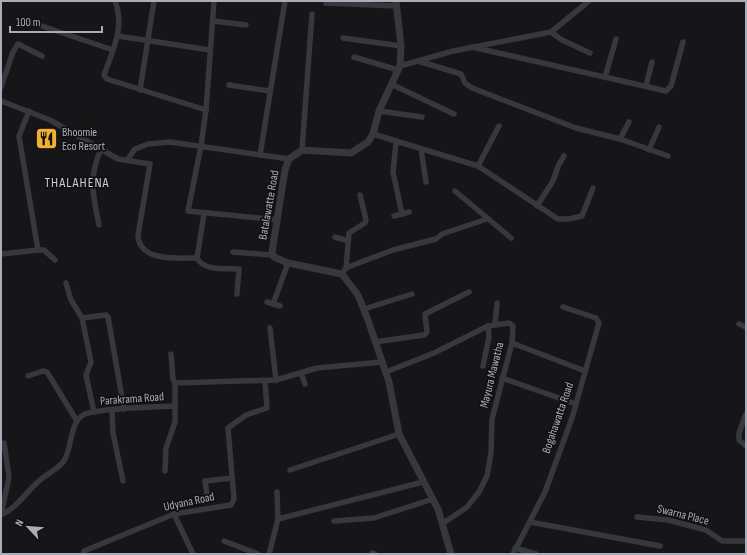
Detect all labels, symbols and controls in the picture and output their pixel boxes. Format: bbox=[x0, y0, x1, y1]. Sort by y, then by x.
scale bar bbox=[10, 8, 102, 34]
text: 100 m bbox=[16, 15, 41, 30]
place label: Bhoomie Eco Resort bbox=[62, 125, 106, 154]
restaurant icon: Bhoomie Eco Resort bbox=[33, 126, 59, 152]
street label: Batalawatte Road bbox=[256, 169, 282, 241]
district label: THALAHENA bbox=[44, 174, 110, 191]
street label: Mayura Mawatha bbox=[477, 340, 508, 410]
street label: Bogahawatta Road bbox=[539, 380, 577, 456]
street label: Parakrama Road bbox=[100, 389, 164, 409]
street label: Udyana Road bbox=[162, 489, 216, 515]
street label: Swarna Place bbox=[656, 501, 711, 529]
north arrow bbox=[8, 507, 48, 547]
text: N bbox=[12, 517, 27, 528]

